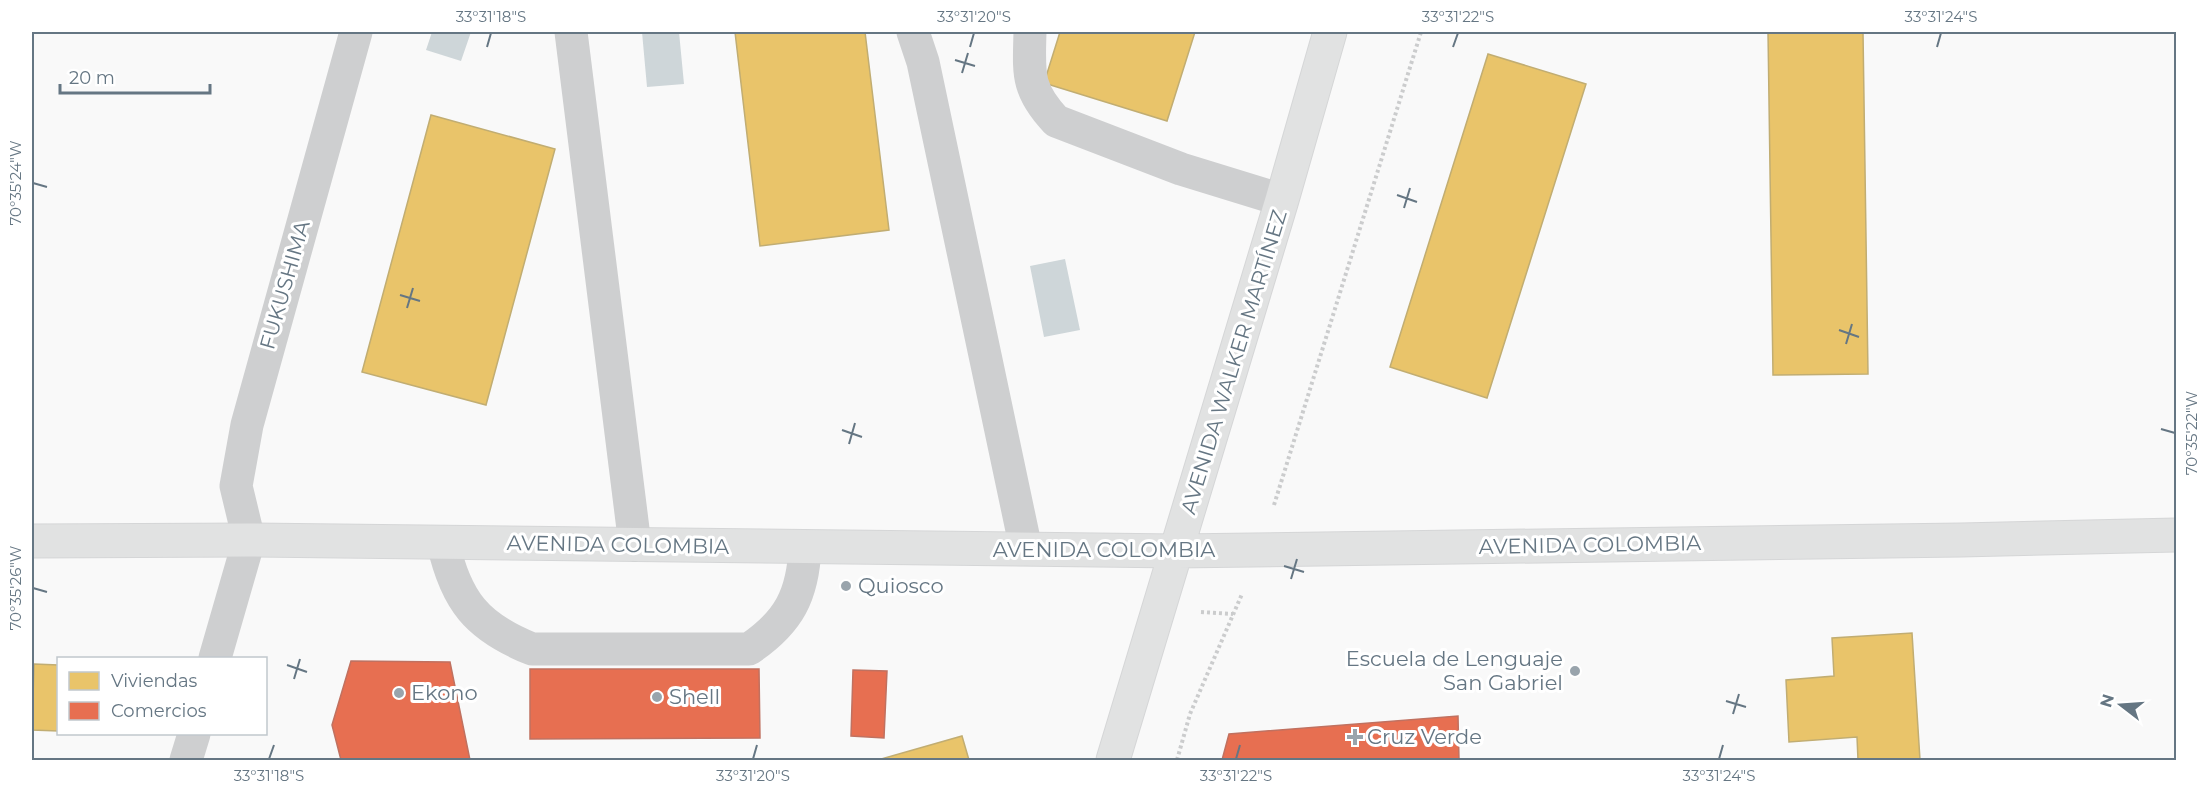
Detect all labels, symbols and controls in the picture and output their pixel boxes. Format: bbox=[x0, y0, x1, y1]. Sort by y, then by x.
text: 33°31'18"S bbox=[456, 7, 526, 26]
text: 33°31'20"S bbox=[937, 7, 1011, 26]
text: 33°31'22"S bbox=[1422, 7, 1494, 26]
text: 33°31'24"S bbox=[1905, 7, 1977, 26]
scale bar bbox=[60, 57, 210, 95]
text: 20 m bbox=[69, 67, 115, 89]
text: 70°35'24"W bbox=[6, 140, 25, 226]
street label: AVENIDA WALKER MARTÍNEZ bbox=[1175, 207, 1292, 517]
street label: FUKUSHIMA bbox=[254, 217, 315, 352]
text: 70°35'22"W bbox=[2182, 390, 2201, 475]
street label: AVENIDA COLOMBIA bbox=[507, 530, 730, 559]
street label: AVENIDA COLOMBIA bbox=[1479, 530, 1702, 559]
street label: AVENIDA COLOMBIA bbox=[993, 537, 1216, 562]
text: 70°35'26"W bbox=[6, 545, 25, 631]
place label: Quiosco bbox=[858, 573, 944, 598]
marker: Quiosco bbox=[839, 579, 853, 593]
place label: Escuela de Lenguaje San Gabriel bbox=[1346, 646, 1563, 695]
legend bbox=[57, 657, 267, 735]
marker: Escuela de Lenguaje San Gabriel bbox=[1568, 664, 1582, 678]
text: Viviendas bbox=[111, 670, 198, 692]
north arrow bbox=[2091, 675, 2151, 735]
place label: Ekono bbox=[411, 680, 478, 705]
place label: Shell bbox=[669, 684, 720, 709]
marker: Ekono bbox=[392, 686, 406, 700]
marker: Shell bbox=[650, 690, 664, 704]
text: N bbox=[2096, 692, 2118, 710]
text: Comercios bbox=[111, 700, 207, 722]
place label: Cruz Verde bbox=[1367, 724, 1482, 749]
marker: Cruz Verde bbox=[1348, 730, 1362, 744]
text: 33°31'18"S bbox=[234, 766, 304, 785]
text: 33°31'20"S bbox=[716, 766, 790, 785]
text: 33°31'22"S bbox=[1200, 766, 1272, 785]
text: 33°31'24"S bbox=[1683, 766, 1755, 785]

